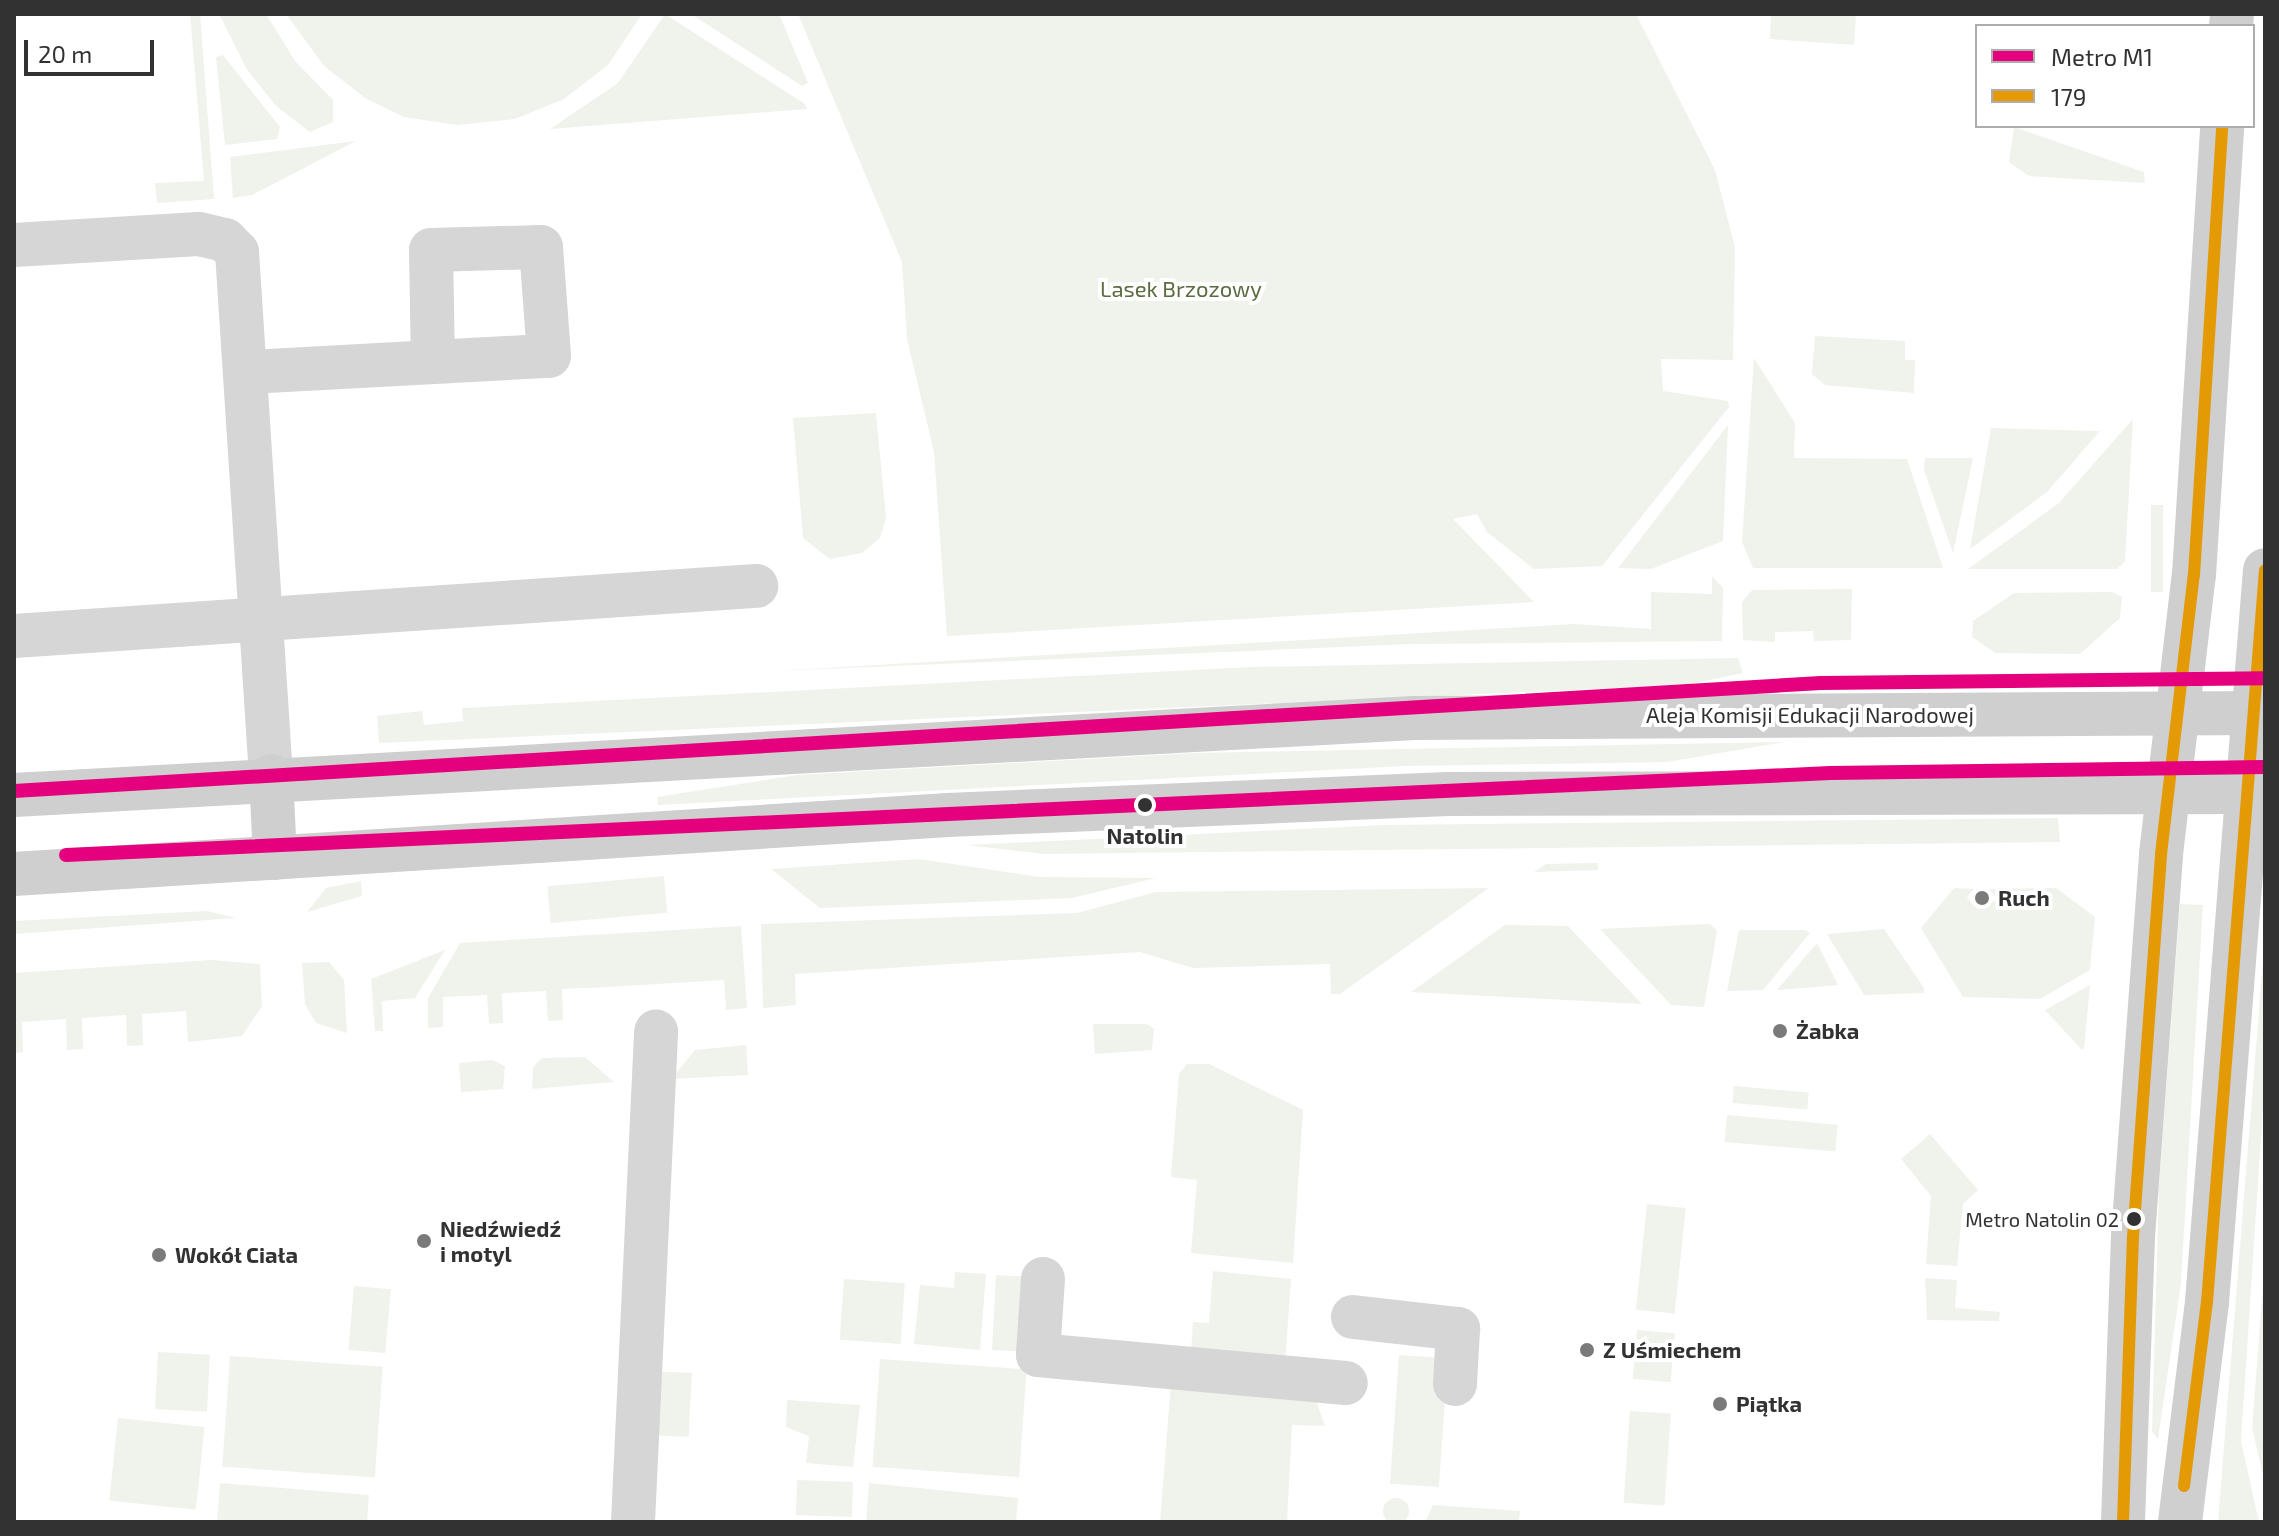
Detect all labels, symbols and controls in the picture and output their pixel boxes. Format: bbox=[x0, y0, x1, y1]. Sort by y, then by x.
scale bar bbox=[28, 24, 158, 74]
legend bbox=[1975, 24, 2255, 128]
text: 20 m bbox=[38, 39, 92, 68]
text: Metro M1 bbox=[2051, 42, 2153, 71]
text: 179 bbox=[2051, 82, 2087, 111]
park label: Lasek Brzozowy bbox=[1100, 276, 1262, 302]
street label: Aleja Komisji Edukacji Narodowej bbox=[1646, 702, 1974, 728]
marker: Natolin bbox=[1131, 791, 1159, 819]
place label: Natolin bbox=[1107, 823, 1183, 849]
place label: Ruch bbox=[1998, 885, 2050, 911]
marker: Ruch bbox=[1973, 889, 1991, 907]
place label: Żabka bbox=[1796, 1018, 1859, 1044]
marker: Żabka bbox=[1771, 1022, 1789, 1040]
place label: Metro Natolin 02 bbox=[1965, 1207, 2119, 1231]
marker: Metro Natolin 02 bbox=[2126, 1211, 2142, 1227]
place label: Niedźwiedź i motyl bbox=[440, 1215, 561, 1266]
marker: Niedźwiedź i motyl bbox=[415, 1232, 433, 1250]
place label: Wokół Ciała bbox=[175, 1242, 299, 1268]
marker: Wokół Ciała bbox=[150, 1246, 168, 1264]
place label: Z Uśmiechem bbox=[1603, 1337, 1741, 1363]
marker: Z Uśmiechem bbox=[1578, 1341, 1596, 1359]
place label: Piątka bbox=[1736, 1391, 1802, 1417]
marker: Piątka bbox=[1711, 1395, 1729, 1413]

